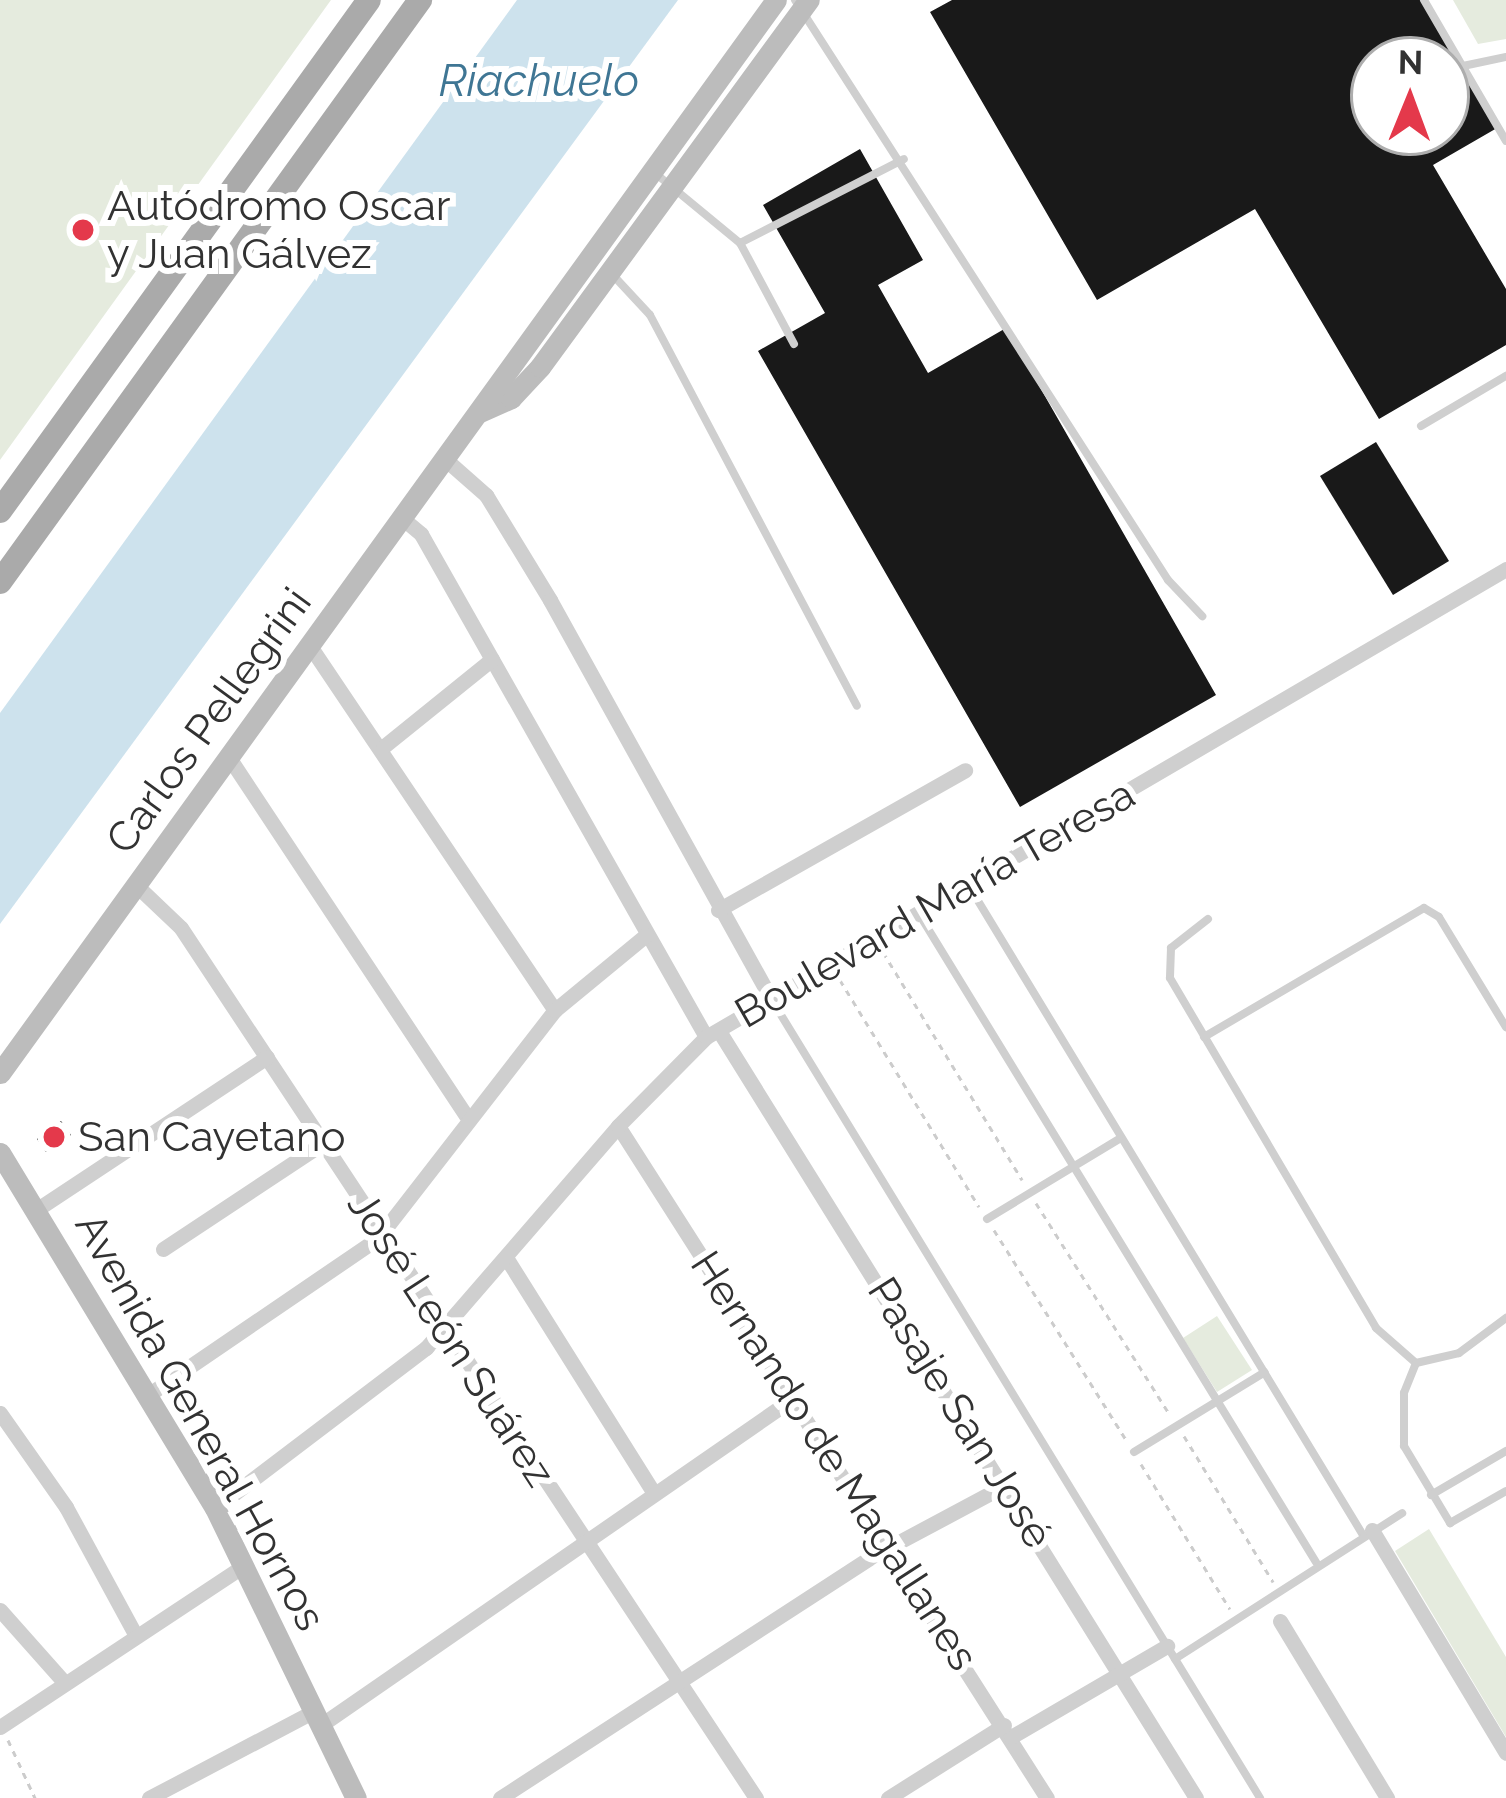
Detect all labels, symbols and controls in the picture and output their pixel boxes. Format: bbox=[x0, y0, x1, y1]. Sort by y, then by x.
north arrow bbox=[1350, 36, 1470, 156]
text: N bbox=[1398, 43, 1424, 82]
water label: Riachuelo bbox=[439, 54, 639, 108]
place label: Autódromo Oscar y Juan Gálvez bbox=[107, 181, 451, 280]
marker: Autódromo Oscar y Juan Gálvez bbox=[70, 217, 96, 243]
street label: Carlos Pellegrini bbox=[96, 579, 322, 863]
street label: Boulevard María Teresa bbox=[726, 769, 1144, 1039]
place label: San Cayetano bbox=[78, 1112, 345, 1162]
marker: San Cayetano bbox=[41, 1124, 67, 1150]
street label: José León Suárez bbox=[337, 1182, 565, 1496]
street label: Avenida General Hornos bbox=[64, 1204, 336, 1640]
street label: Hernando de Magallanes bbox=[680, 1242, 988, 1680]
street label: Pasaje San José bbox=[856, 1268, 1064, 1558]

